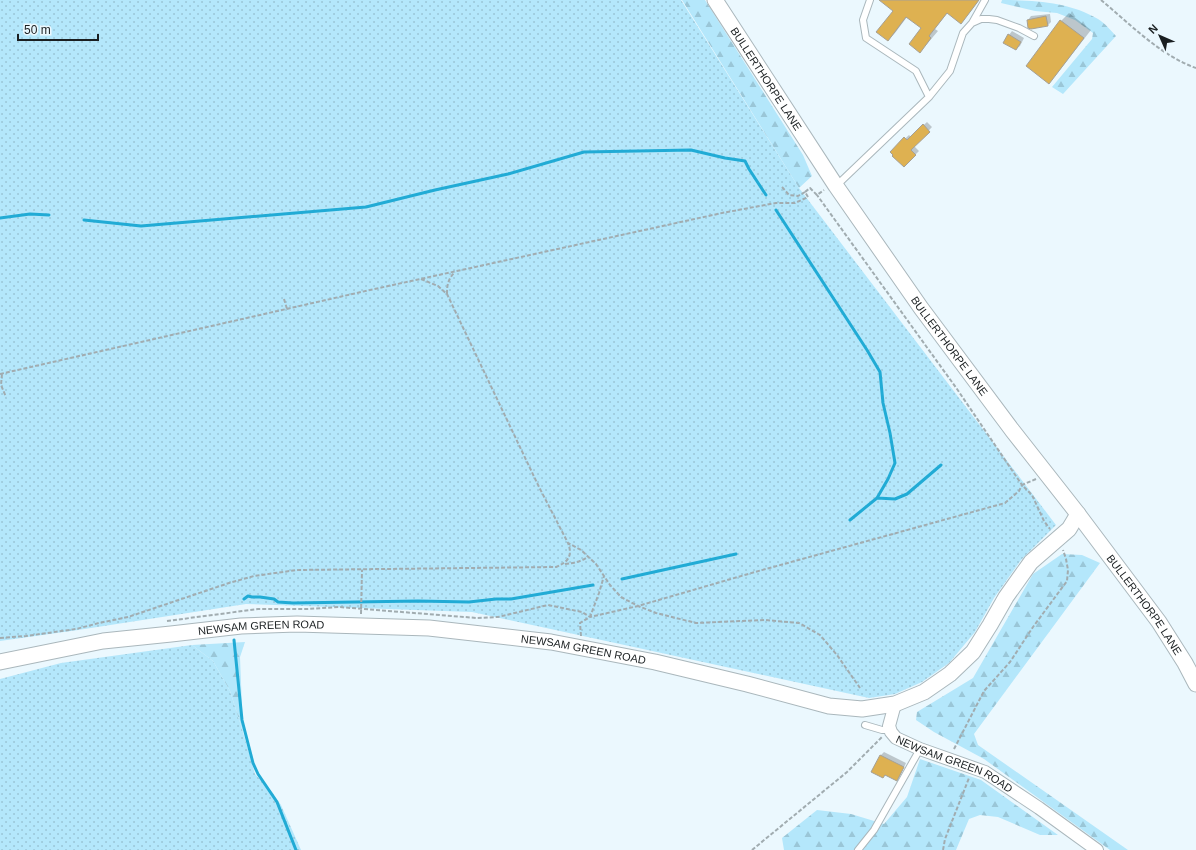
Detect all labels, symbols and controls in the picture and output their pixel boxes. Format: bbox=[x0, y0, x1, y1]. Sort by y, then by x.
scale bar bbox=[18, 16, 98, 42]
north arrow bbox=[1140, 16, 1180, 56]
text: N bbox=[1146, 22, 1160, 36]
text: 50 m bbox=[24, 23, 51, 37]
street label: BULLERTHORPE LANE bbox=[728, 25, 804, 133]
street label: BULLERTHORPE LANE bbox=[909, 294, 990, 398]
street label: BULLERTHORPE LANE bbox=[1105, 552, 1184, 657]
street label: NEWSAM GREEN ROAD bbox=[197, 618, 325, 637]
street label: NEWSAM GREEN ROAD bbox=[520, 633, 647, 666]
street label: NEWSAM GREEN ROAD bbox=[894, 733, 1015, 795]

